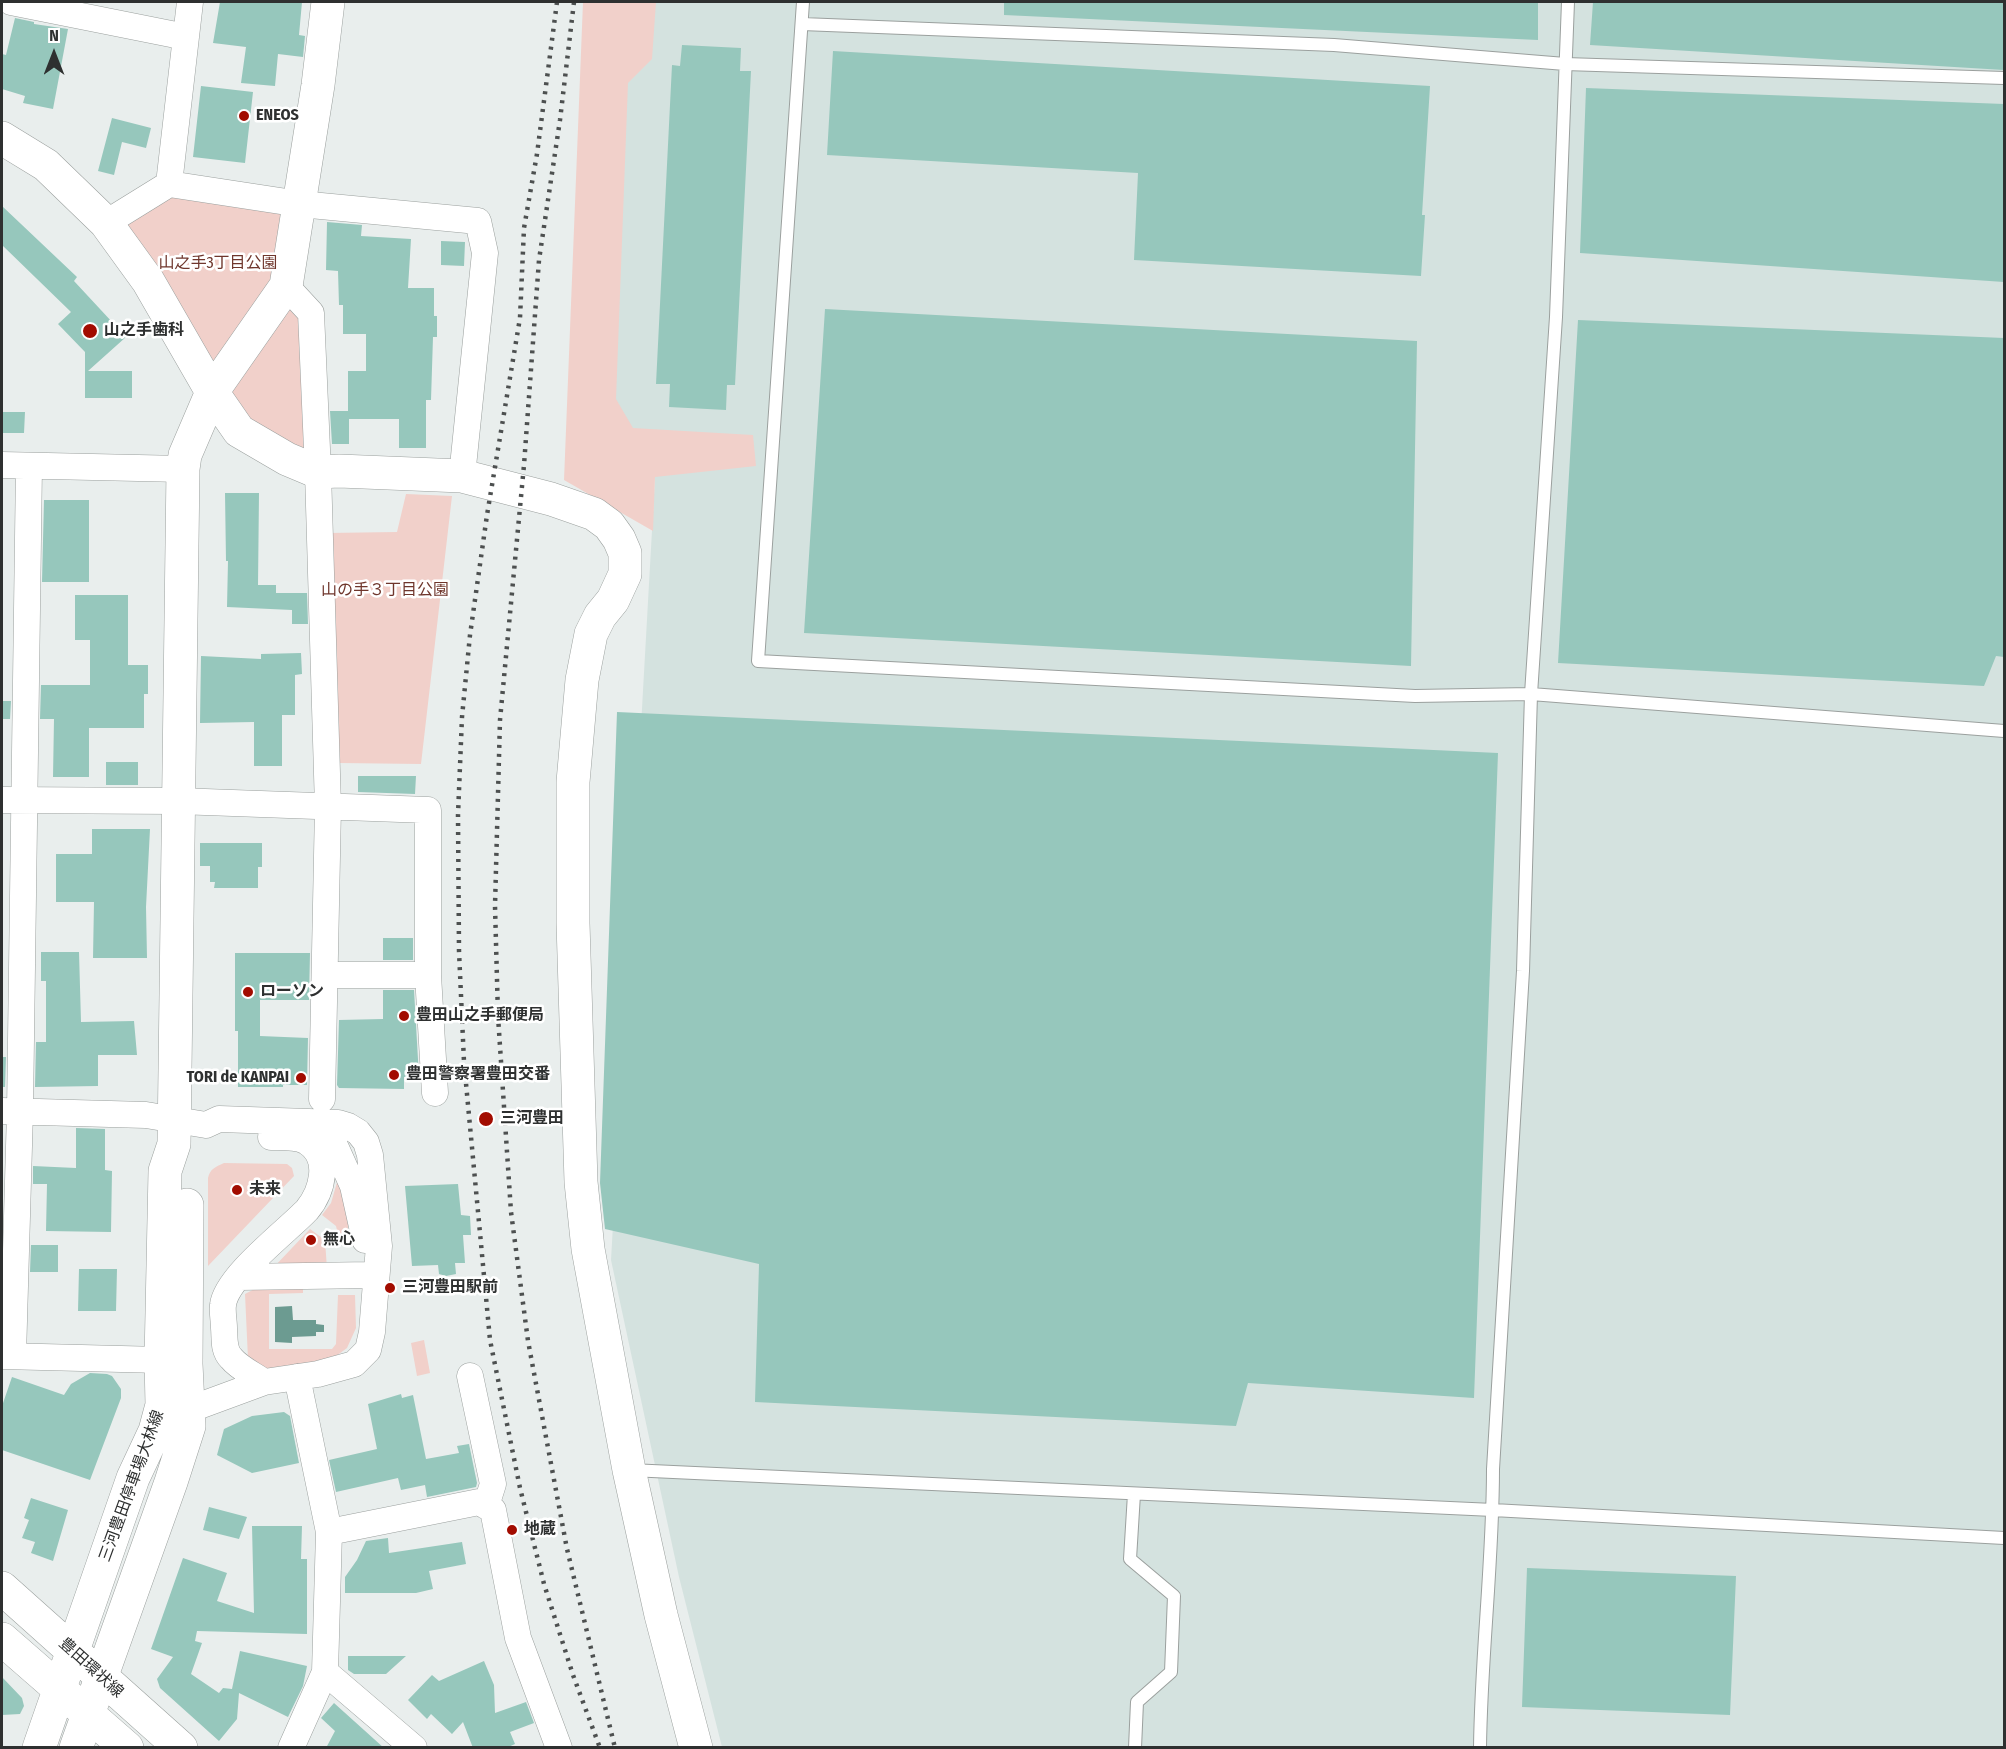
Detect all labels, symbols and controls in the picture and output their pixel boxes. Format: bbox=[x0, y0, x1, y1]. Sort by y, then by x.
north arrow bbox=[24, 24, 84, 84]
text: N bbox=[49, 26, 59, 45]
place label: ENEOS bbox=[256, 106, 299, 126]
marker: ENEOS bbox=[237, 109, 251, 123]
park label: 山之手3丁目公園 bbox=[158, 254, 278, 274]
place label: 山之手歯科 bbox=[104, 321, 184, 341]
marker: 山之手歯科 bbox=[81, 322, 99, 340]
park label: 山の手３丁目公園 bbox=[321, 581, 449, 601]
place label: ローソン bbox=[260, 982, 324, 1002]
marker: ローソン bbox=[241, 985, 255, 999]
place label: 豊田山之手郵便局 bbox=[416, 1006, 544, 1026]
marker: 豊田山之手郵便局 bbox=[397, 1009, 411, 1023]
place label: 豊田警察署豊田交番 bbox=[406, 1065, 550, 1085]
place label: TORI de KANPAI bbox=[187, 1068, 289, 1088]
marker: 豊田警察署豊田交番 bbox=[387, 1068, 401, 1082]
marker: TORI de KANPAI bbox=[294, 1071, 308, 1085]
place label: 三河豊田 bbox=[500, 1109, 564, 1129]
marker: 三河豊田 bbox=[477, 1110, 495, 1128]
place label: 未来 bbox=[249, 1180, 281, 1200]
marker: 未来 bbox=[230, 1183, 244, 1197]
place label: 無心 bbox=[323, 1230, 355, 1250]
marker: 無心 bbox=[304, 1233, 318, 1247]
place label: 三河豊田駅前 bbox=[402, 1278, 498, 1298]
marker: 三河豊田駅前 bbox=[383, 1281, 397, 1295]
street label: 三河豊田停車場大林線 bbox=[96, 1408, 168, 1564]
place label: 地蔵 bbox=[524, 1520, 556, 1540]
marker: 地蔵 bbox=[505, 1523, 519, 1537]
street label: 豊田環状線 bbox=[55, 1634, 127, 1702]

